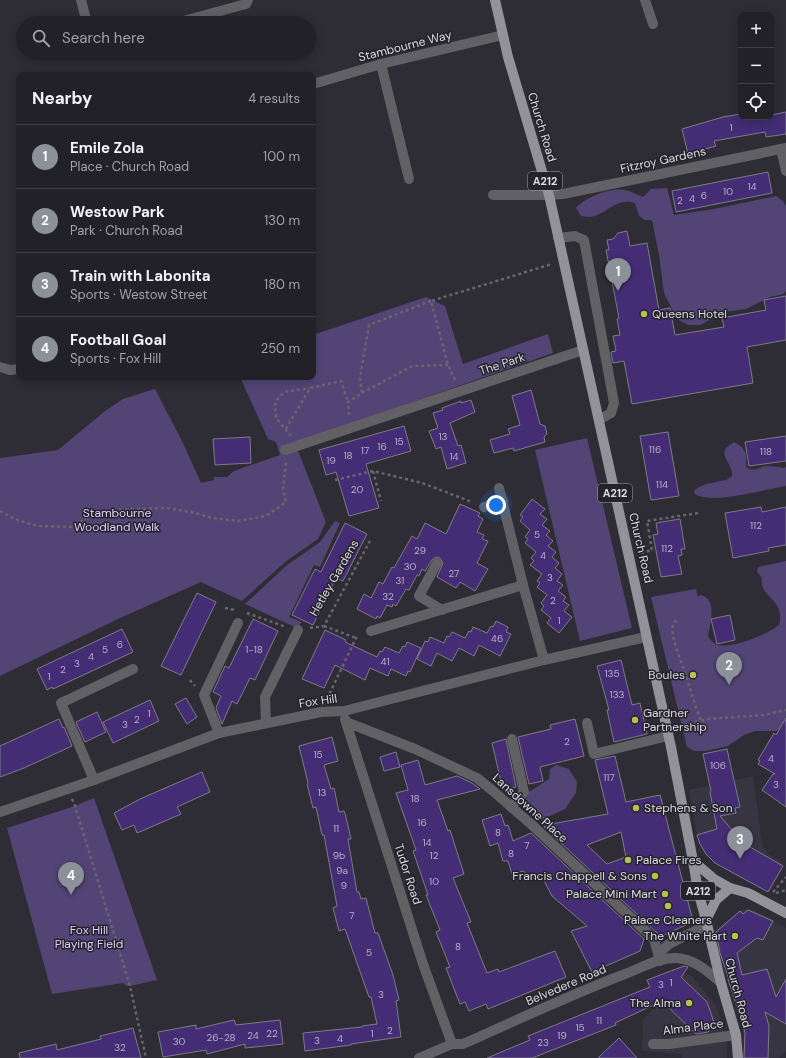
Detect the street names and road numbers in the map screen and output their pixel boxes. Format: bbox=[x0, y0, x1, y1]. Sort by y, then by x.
street label: Stambourne Way bbox=[357, 27, 454, 65]
street label: Church Road bbox=[524, 90, 560, 164]
street label: Fitzroy Gardens bbox=[619, 143, 707, 177]
road number: A212 bbox=[528, 172, 562, 190]
street label: The Park bbox=[477, 349, 527, 379]
road number: A212 bbox=[598, 484, 632, 502]
street label: Church Road bbox=[625, 511, 657, 585]
street label: Hetley Gardens bbox=[306, 537, 362, 619]
street label: Fox Hill bbox=[298, 690, 338, 712]
street label: Lansdowne Place bbox=[489, 770, 571, 846]
street label: Tudor Road bbox=[391, 841, 425, 907]
road number: A212 bbox=[681, 882, 715, 900]
street label: Church Road bbox=[721, 956, 755, 1030]
street label: Belvedere Road bbox=[523, 961, 609, 1009]
street label: Alma Place bbox=[662, 1015, 724, 1039]

